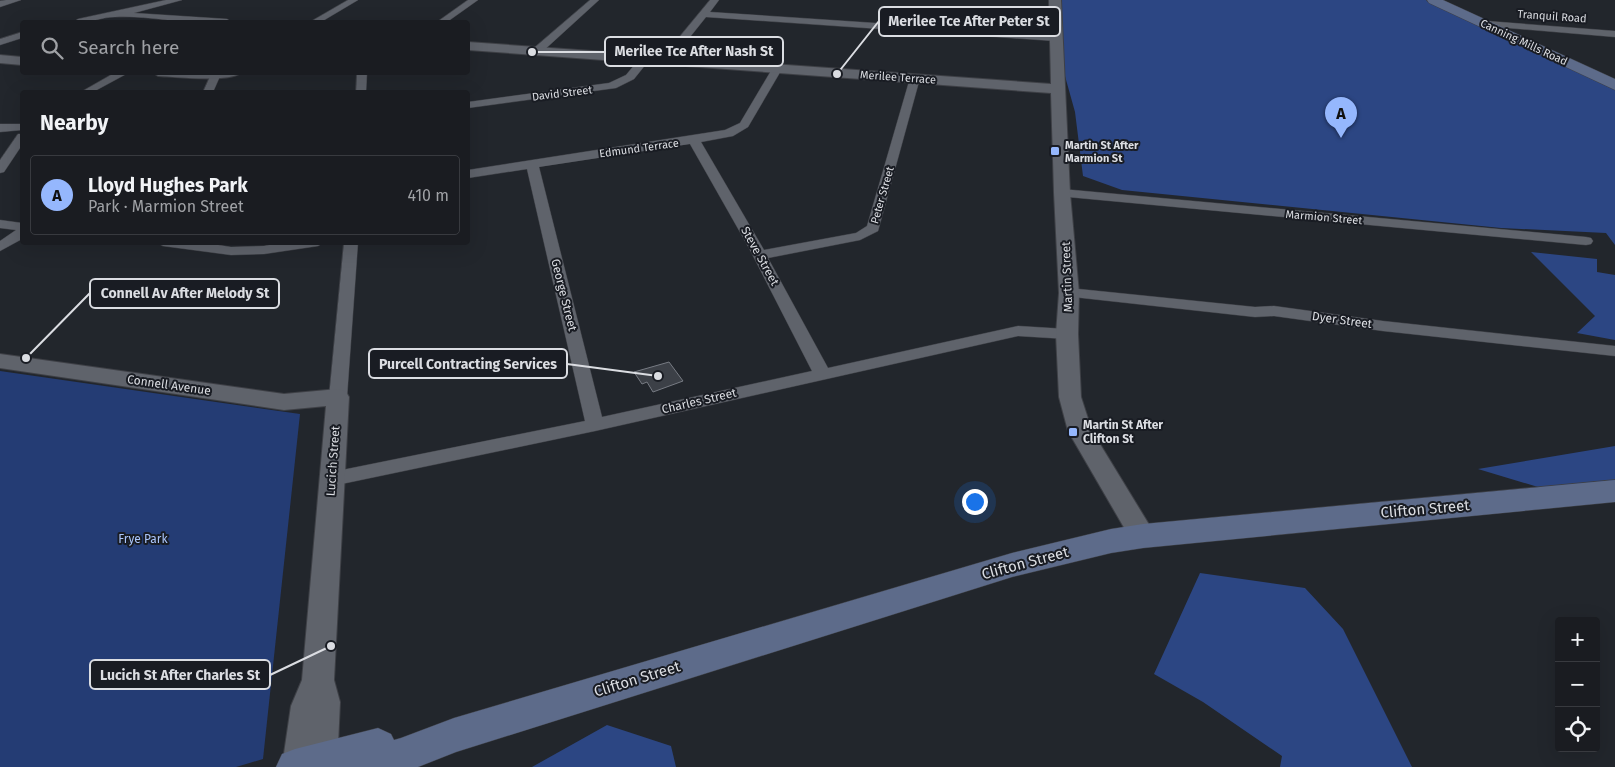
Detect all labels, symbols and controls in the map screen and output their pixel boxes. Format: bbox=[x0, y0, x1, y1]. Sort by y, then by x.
callout: Merilee Tce After Peter St bbox=[879, 7, 1060, 36]
street label: Tranquil Road bbox=[1517, 8, 1587, 25]
text: Merilee Tce After Peter St bbox=[888, 13, 1050, 30]
street label: Canning Mills Road bbox=[1478, 17, 1569, 68]
search box bbox=[20, 20, 470, 75]
icon: search bbox=[38, 34, 66, 62]
text: Search here bbox=[78, 36, 179, 59]
callout: Merilee Tce After Nash St bbox=[605, 37, 783, 66]
text: Merilee Tce After Nash St bbox=[615, 43, 774, 60]
street label: Merilee Terrace bbox=[860, 68, 936, 87]
street label: David Street bbox=[531, 83, 593, 104]
pin: A bbox=[1325, 97, 1357, 138]
text: Nearby bbox=[40, 110, 108, 136]
street label: Edmund Terrace bbox=[598, 136, 680, 161]
place label: Martin St After Marmion St bbox=[1065, 139, 1139, 165]
marker: Martin St After Marmion St bbox=[1049, 145, 1061, 157]
street label: Peter Street bbox=[868, 165, 897, 225]
text: Lloyd Hughes Park bbox=[88, 174, 248, 197]
text: A bbox=[52, 186, 62, 205]
text: 410 m bbox=[408, 186, 449, 205]
text: Park · Marmion Street bbox=[88, 197, 244, 216]
street label: Marmion Street bbox=[1285, 208, 1363, 227]
street label: Steve Street bbox=[738, 224, 782, 289]
street label: Martin Street bbox=[1059, 241, 1075, 313]
street label: George Street bbox=[548, 257, 580, 333]
callout: Connell Av After Melody St bbox=[90, 279, 279, 308]
text: Connell Av After Melody St bbox=[101, 285, 270, 302]
street label: Dyer Street bbox=[1311, 309, 1374, 331]
callout: Purcell Contracting Services bbox=[369, 349, 567, 378]
text: Purcell Contracting Services bbox=[379, 356, 557, 373]
street label: Connell Avenue bbox=[126, 372, 212, 398]
street label: Charles Street bbox=[660, 385, 738, 416]
place label: Martin St After Clifton St bbox=[1083, 418, 1163, 446]
street label: Lucich Street bbox=[324, 425, 342, 497]
marker: Martin St After Clifton St bbox=[1067, 426, 1079, 438]
your location bbox=[962, 489, 988, 515]
street label: Clifton Street bbox=[1380, 496, 1471, 522]
park label: Frye Park bbox=[118, 532, 169, 546]
street label: Clifton Street bbox=[980, 543, 1071, 583]
map controls bbox=[1555, 617, 1600, 752]
button: + bbox=[1555, 617, 1600, 662]
street label: Clifton Street bbox=[592, 657, 683, 701]
callout: Lucich St After Charles St bbox=[90, 660, 270, 689]
button: − bbox=[1555, 662, 1600, 707]
text: Lucich St After Charles St bbox=[100, 667, 261, 684]
button: locate bbox=[1555, 707, 1600, 752]

